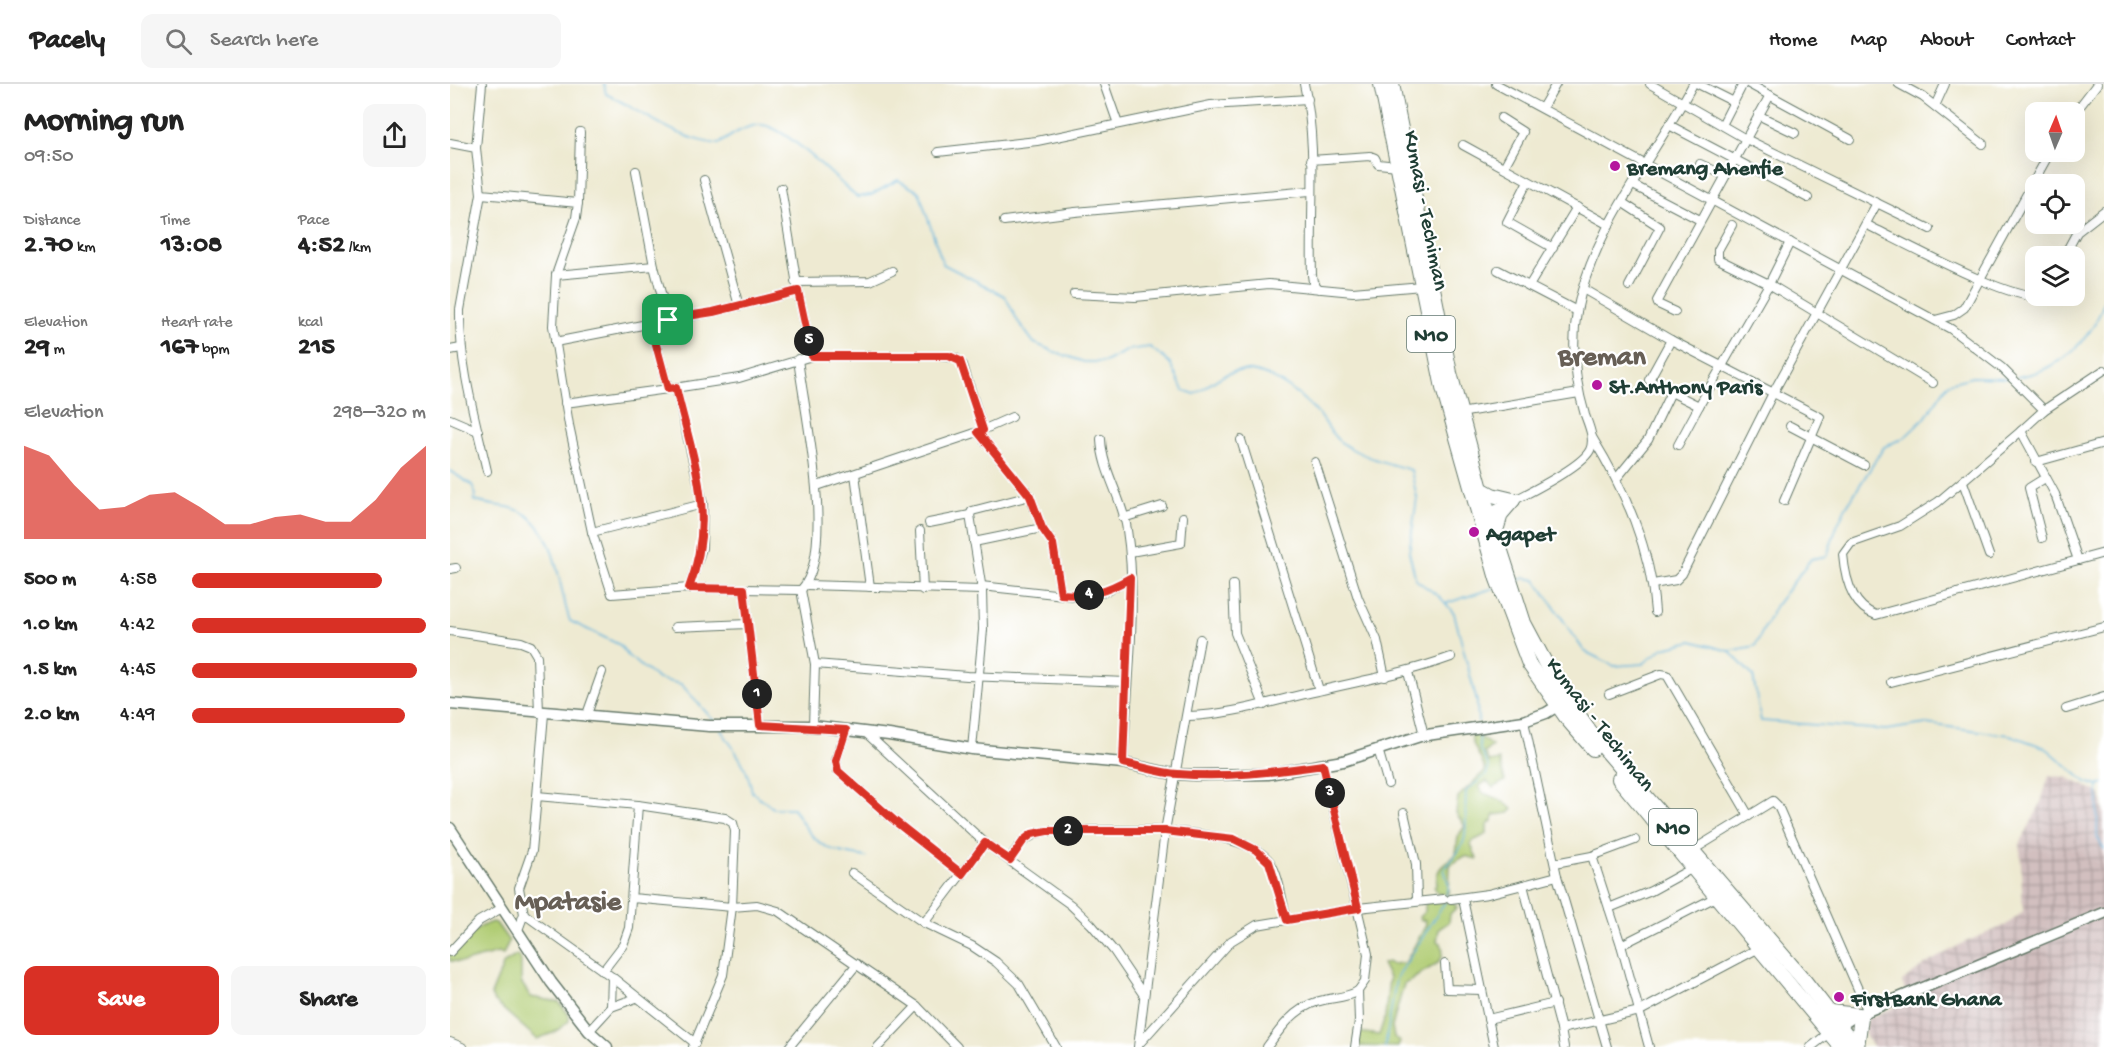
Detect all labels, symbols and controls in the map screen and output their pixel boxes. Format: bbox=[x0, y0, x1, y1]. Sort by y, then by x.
search box bbox=[141, 14, 561, 68]
text: Pacely bbox=[30, 25, 105, 58]
icon: search bbox=[162, 25, 195, 58]
text: Search here bbox=[210, 28, 318, 54]
text: Home bbox=[1769, 29, 1817, 54]
text: Map bbox=[1850, 29, 1887, 54]
text: About bbox=[1920, 29, 1973, 54]
text: Contact bbox=[2006, 29, 2074, 54]
north arrow bbox=[2025, 102, 2085, 162]
map controls bbox=[2025, 102, 2085, 306]
text: Morning run bbox=[24, 104, 184, 142]
button: share bbox=[363, 104, 426, 167]
street label: Kumasi - Techiman bbox=[1396, 128, 1452, 294]
text: 09:50 bbox=[24, 146, 74, 169]
place label: Bremang Ahenfie bbox=[1626, 157, 1784, 183]
marker: Bremang Ahenfie bbox=[1608, 159, 1622, 173]
button: locate bbox=[2025, 174, 2085, 234]
text: Distance bbox=[24, 212, 81, 231]
text: Time bbox=[161, 212, 190, 231]
text: Pace bbox=[298, 212, 329, 231]
text: 2.70 bbox=[24, 231, 73, 262]
text: 13:08 bbox=[161, 231, 222, 262]
text: 4:52 bbox=[298, 231, 345, 262]
text: km bbox=[73, 239, 95, 258]
text: /km bbox=[345, 239, 371, 258]
button: layers bbox=[2025, 246, 2085, 306]
pin bbox=[642, 294, 693, 345]
icon: arrive bbox=[651, 303, 684, 336]
text: Elevation bbox=[24, 314, 88, 333]
text: Heart rate bbox=[161, 314, 233, 333]
text: kcal bbox=[298, 314, 323, 333]
road number: N10 bbox=[1407, 316, 1455, 352]
pin: 5 bbox=[794, 326, 824, 356]
text: 5 bbox=[805, 331, 813, 350]
text: 29 bbox=[24, 333, 50, 364]
text: 167 bbox=[161, 333, 198, 364]
text: 215 bbox=[298, 333, 335, 364]
text: m bbox=[50, 341, 65, 360]
text: bpm bbox=[198, 341, 230, 360]
district label: Breman bbox=[1557, 342, 1646, 375]
place label: St.Anthony Paris bbox=[1609, 376, 1764, 402]
marker: St.Anthony Paris bbox=[1590, 378, 1604, 392]
text: Elevation bbox=[24, 402, 104, 425]
text: 298–320 m bbox=[332, 402, 426, 425]
place label: Agapet bbox=[1485, 523, 1557, 549]
marker: Agapet bbox=[1467, 525, 1481, 539]
text: 500 m bbox=[24, 569, 76, 592]
text: 4:58 bbox=[120, 569, 157, 592]
pin: 4 bbox=[1074, 580, 1104, 610]
text: 4 bbox=[1085, 585, 1093, 604]
text: 1.0 km bbox=[24, 614, 78, 637]
text: 4:42 bbox=[120, 614, 155, 637]
street label: Kumasi - Techiman bbox=[1539, 653, 1659, 798]
text: 1.5 km bbox=[24, 659, 77, 682]
text: 4:45 bbox=[120, 659, 156, 682]
pin: 1 bbox=[742, 679, 772, 709]
text: 1 bbox=[754, 684, 760, 703]
text: 2.0 km bbox=[24, 704, 79, 727]
text: 4:49 bbox=[120, 704, 155, 727]
pin: 3 bbox=[1315, 778, 1345, 808]
text: 3 bbox=[1326, 783, 1334, 802]
road number: N10 bbox=[1649, 809, 1697, 845]
pin: 2 bbox=[1053, 816, 1083, 846]
text: 2 bbox=[1064, 821, 1072, 840]
district label: Mpatasie bbox=[515, 887, 623, 920]
button: Save bbox=[24, 966, 219, 1035]
button: Share bbox=[231, 966, 426, 1035]
place label: FirstBank Ghana bbox=[1850, 988, 2003, 1014]
marker: FirstBank Ghana bbox=[1832, 990, 1846, 1004]

